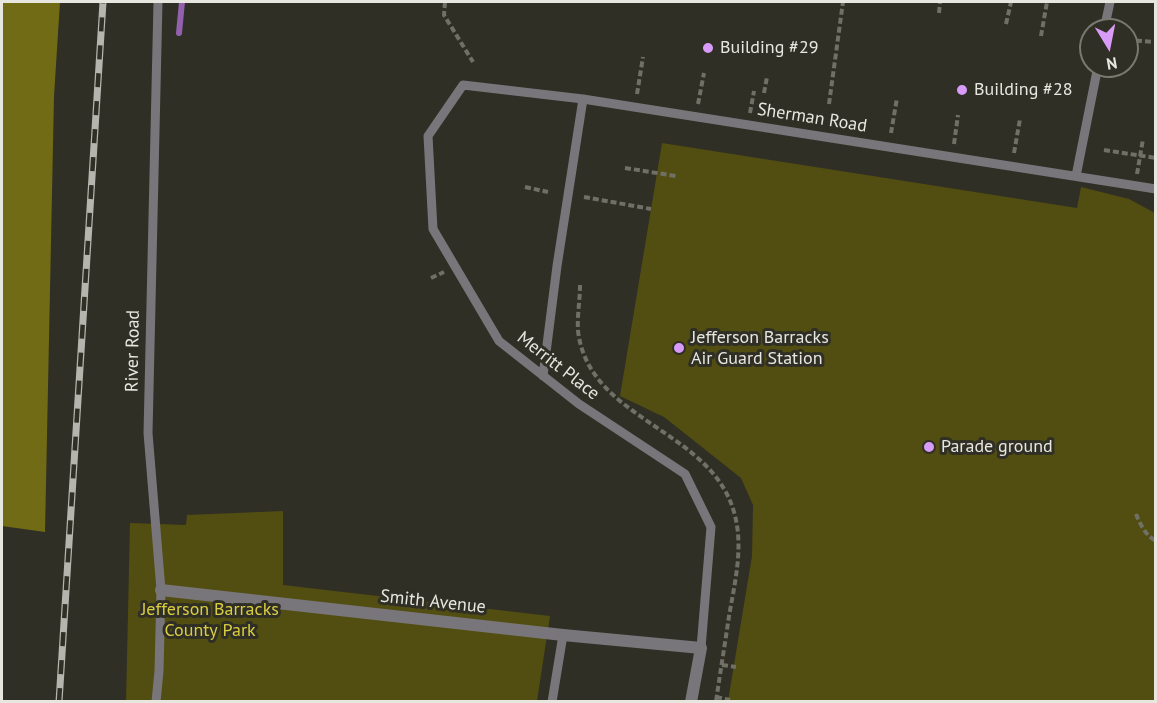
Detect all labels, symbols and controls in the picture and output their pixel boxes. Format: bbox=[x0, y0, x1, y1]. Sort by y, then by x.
north arrow bbox=[1079, 18, 1139, 78]
place label: Building #29 bbox=[720, 37, 819, 59]
marker: Building #29 bbox=[701, 41, 715, 55]
text: N bbox=[1105, 53, 1119, 75]
place label: Building #28 bbox=[974, 79, 1073, 101]
marker: Building #28 bbox=[955, 83, 969, 97]
street label: Sherman Road bbox=[756, 99, 868, 137]
street label: River Road bbox=[121, 310, 145, 392]
street label: Merritt Place bbox=[513, 327, 603, 405]
place label: Jefferson Barracks Air Guard Station bbox=[691, 327, 829, 370]
marker: Jefferson Barracks Air Guard Station bbox=[672, 341, 686, 355]
place label: Parade ground bbox=[941, 436, 1053, 458]
marker: Parade ground bbox=[922, 440, 936, 454]
street label: Smith Avenue bbox=[379, 586, 487, 618]
park label: Jefferson Barracks County Park bbox=[141, 599, 279, 642]

